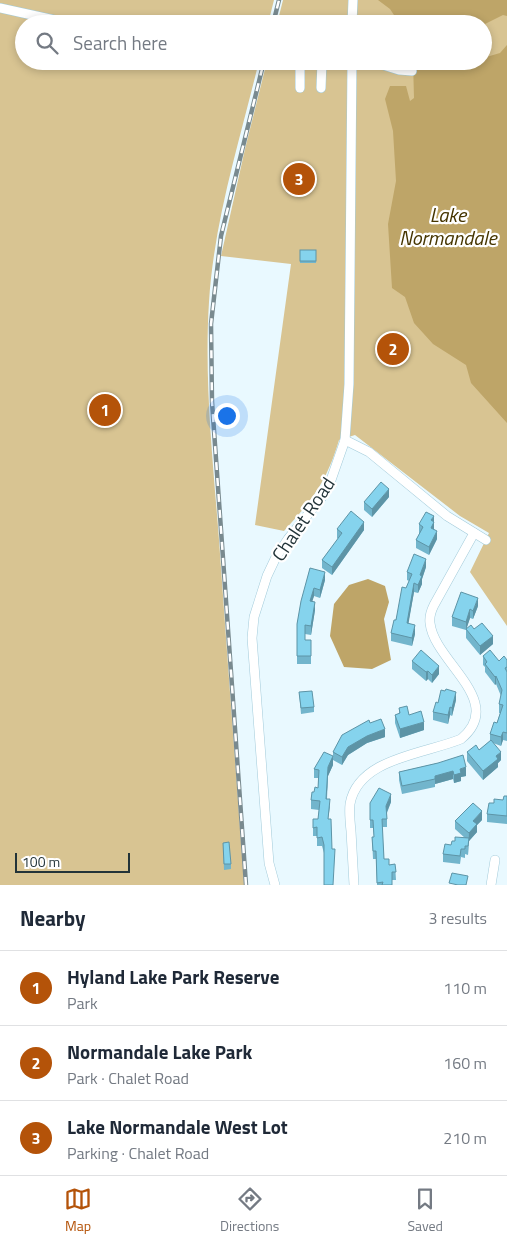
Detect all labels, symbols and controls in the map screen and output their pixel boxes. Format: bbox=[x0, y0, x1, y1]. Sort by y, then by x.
search box bbox=[15, 15, 492, 70]
text: Search here bbox=[73, 28, 167, 57]
icon: search bbox=[33, 29, 61, 57]
pin: 3 bbox=[283, 160, 315, 198]
water label: Lake Normandale bbox=[399, 199, 499, 253]
pin: 2 bbox=[377, 330, 409, 368]
pin: 1 bbox=[89, 391, 121, 429]
your location bbox=[214, 403, 240, 429]
street label: Chalet Road bbox=[264, 471, 341, 567]
scale bar bbox=[15, 850, 130, 873]
text: 100 m bbox=[22, 851, 60, 872]
text: Nearby bbox=[20, 902, 85, 934]
text: 3 results bbox=[428, 906, 487, 930]
text: Hyland Lake Park Reserve bbox=[67, 962, 279, 991]
text: 1 bbox=[32, 976, 40, 1000]
text: 110 m bbox=[443, 976, 487, 1000]
text: Park bbox=[67, 991, 98, 1015]
text: Normandale Lake Park bbox=[67, 1037, 252, 1066]
text: 2 bbox=[32, 1051, 40, 1075]
text: 160 m bbox=[443, 1051, 487, 1075]
text: Park · Chalet Road bbox=[67, 1066, 189, 1090]
text: Lake Normandale West Lot bbox=[67, 1112, 288, 1141]
text: 3 bbox=[32, 1126, 40, 1150]
text: 210 m bbox=[443, 1126, 487, 1150]
text: Parking · Chalet Road bbox=[67, 1141, 209, 1165]
tab: Map bbox=[64, 1185, 92, 1236]
tab: Directions bbox=[220, 1185, 279, 1236]
tab: Saved bbox=[407, 1185, 443, 1236]

